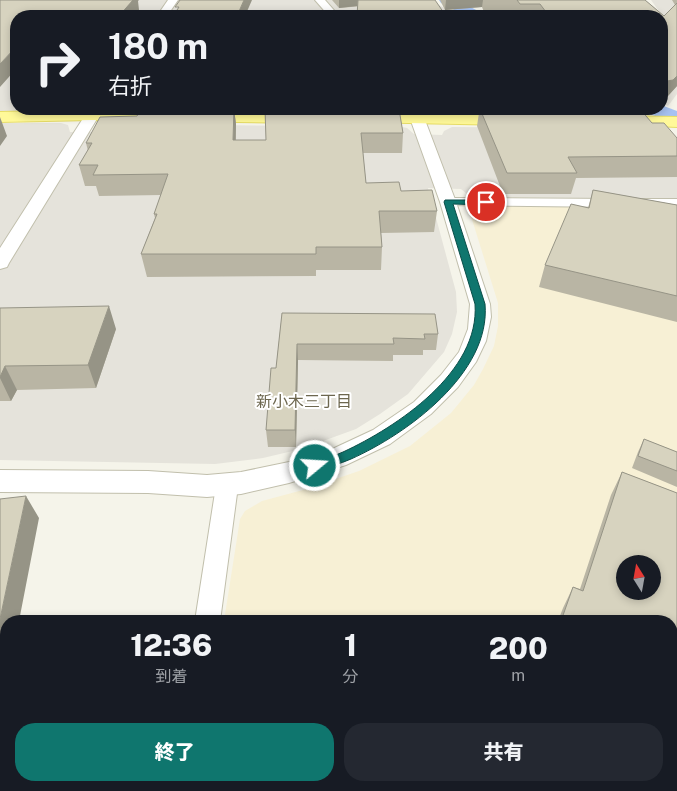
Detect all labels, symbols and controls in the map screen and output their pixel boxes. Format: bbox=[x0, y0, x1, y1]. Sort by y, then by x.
text: 180 m bbox=[108, 26, 208, 67]
icon: right bbox=[25, 30, 90, 95]
text: 右折 bbox=[108, 73, 152, 99]
pin bbox=[465, 181, 507, 223]
icon: arrive bbox=[472, 188, 500, 216]
district label: 新小木三丁目 bbox=[256, 392, 352, 411]
position arrow bbox=[288, 439, 340, 491]
north arrow bbox=[616, 555, 661, 600]
map controls bbox=[616, 555, 661, 600]
text: 12:36 bbox=[130, 627, 212, 663]
text: 1 bbox=[344, 627, 357, 663]
text: 200 bbox=[489, 630, 548, 666]
text: m bbox=[511, 666, 525, 685]
text: 到着 bbox=[155, 667, 187, 686]
text: 分 bbox=[342, 667, 359, 686]
button: 終了 bbox=[15, 723, 334, 781]
button: 共有 bbox=[344, 723, 663, 781]

